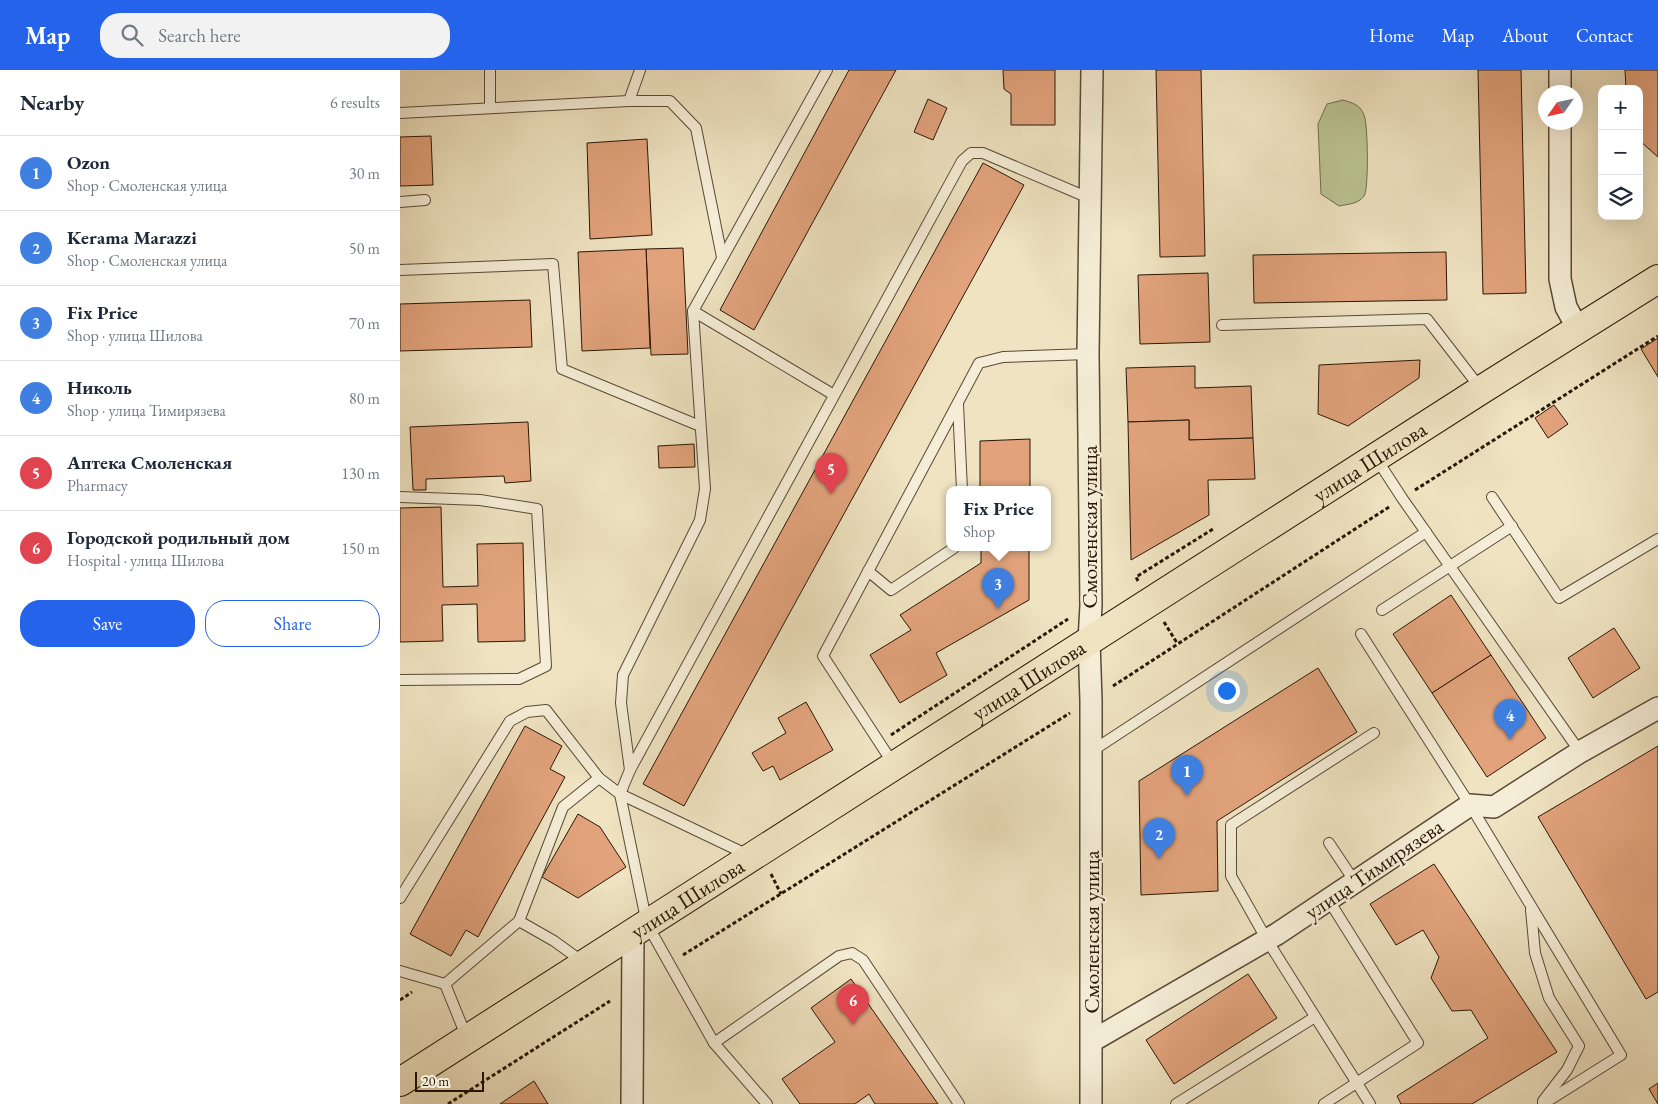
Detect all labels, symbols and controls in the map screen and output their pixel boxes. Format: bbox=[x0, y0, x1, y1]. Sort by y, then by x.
search box bbox=[100, 13, 450, 58]
text: Map bbox=[25, 20, 70, 51]
icon: search bbox=[118, 21, 146, 49]
text: Search here bbox=[158, 23, 241, 48]
text: Home bbox=[1369, 24, 1414, 47]
text: Map bbox=[1442, 24, 1474, 47]
text: About bbox=[1502, 24, 1548, 47]
text: Contact bbox=[1576, 24, 1633, 47]
north arrow bbox=[1538, 85, 1583, 130]
map controls bbox=[1598, 85, 1643, 220]
button: + bbox=[1598, 85, 1643, 130]
text: Nearby bbox=[20, 89, 84, 116]
text: 6 results bbox=[330, 92, 380, 113]
button: − bbox=[1598, 130, 1643, 175]
text: Ozon bbox=[67, 150, 110, 175]
text: 1 bbox=[32, 163, 40, 184]
text: 30 m bbox=[349, 163, 380, 184]
text: Shop · Смоленская улица bbox=[67, 175, 227, 196]
button: layers bbox=[1598, 175, 1643, 220]
text: Kerama Marazzi bbox=[67, 225, 197, 250]
text: 2 bbox=[32, 238, 40, 259]
text: 50 m bbox=[349, 238, 380, 259]
text: Shop · Смоленская улица bbox=[67, 250, 227, 271]
text: Fix Price bbox=[67, 300, 138, 325]
text: 3 bbox=[32, 313, 40, 334]
text: 70 m bbox=[349, 313, 380, 334]
text: Shop · улица Шилова bbox=[67, 325, 203, 346]
text: Николь bbox=[67, 375, 132, 400]
text: 4 bbox=[32, 388, 40, 409]
text: 80 m bbox=[349, 388, 380, 409]
text: Shop · улица Тимирязева bbox=[67, 400, 226, 421]
street label: улица Шилова bbox=[1307, 414, 1432, 509]
street label: Смоленская улица bbox=[1075, 445, 1104, 609]
text: Аптека Смоленская bbox=[67, 450, 232, 475]
pin: 5 bbox=[815, 453, 847, 494]
text: 5 bbox=[32, 463, 40, 484]
text: 130 m bbox=[341, 463, 380, 484]
text: Pharmacy bbox=[67, 475, 128, 496]
popup bbox=[946, 486, 1051, 551]
text: Fix Price bbox=[963, 496, 1034, 521]
text: Shop bbox=[963, 521, 995, 542]
text: Городской родильный дом bbox=[67, 525, 290, 550]
text: 6 bbox=[32, 538, 40, 559]
text: 150 m bbox=[341, 538, 380, 559]
text: Hospital · улица Шилова bbox=[67, 550, 224, 571]
pin: 3 bbox=[982, 568, 1014, 609]
button: Save bbox=[20, 600, 195, 647]
button: Share bbox=[205, 600, 380, 647]
street label: улица Шилова bbox=[966, 632, 1091, 727]
your location bbox=[1214, 678, 1240, 704]
pin: 4 bbox=[1494, 699, 1526, 740]
pin: 1 bbox=[1171, 755, 1203, 796]
street label: улица Тимирязева bbox=[1299, 812, 1449, 926]
pin: 2 bbox=[1143, 818, 1175, 859]
street label: Смоленская улица bbox=[1077, 850, 1106, 1014]
street label: улица Шилова bbox=[625, 851, 750, 945]
pin: 6 bbox=[837, 984, 869, 1025]
scale bar bbox=[415, 1069, 484, 1092]
text: 20 m bbox=[422, 1072, 449, 1090]

